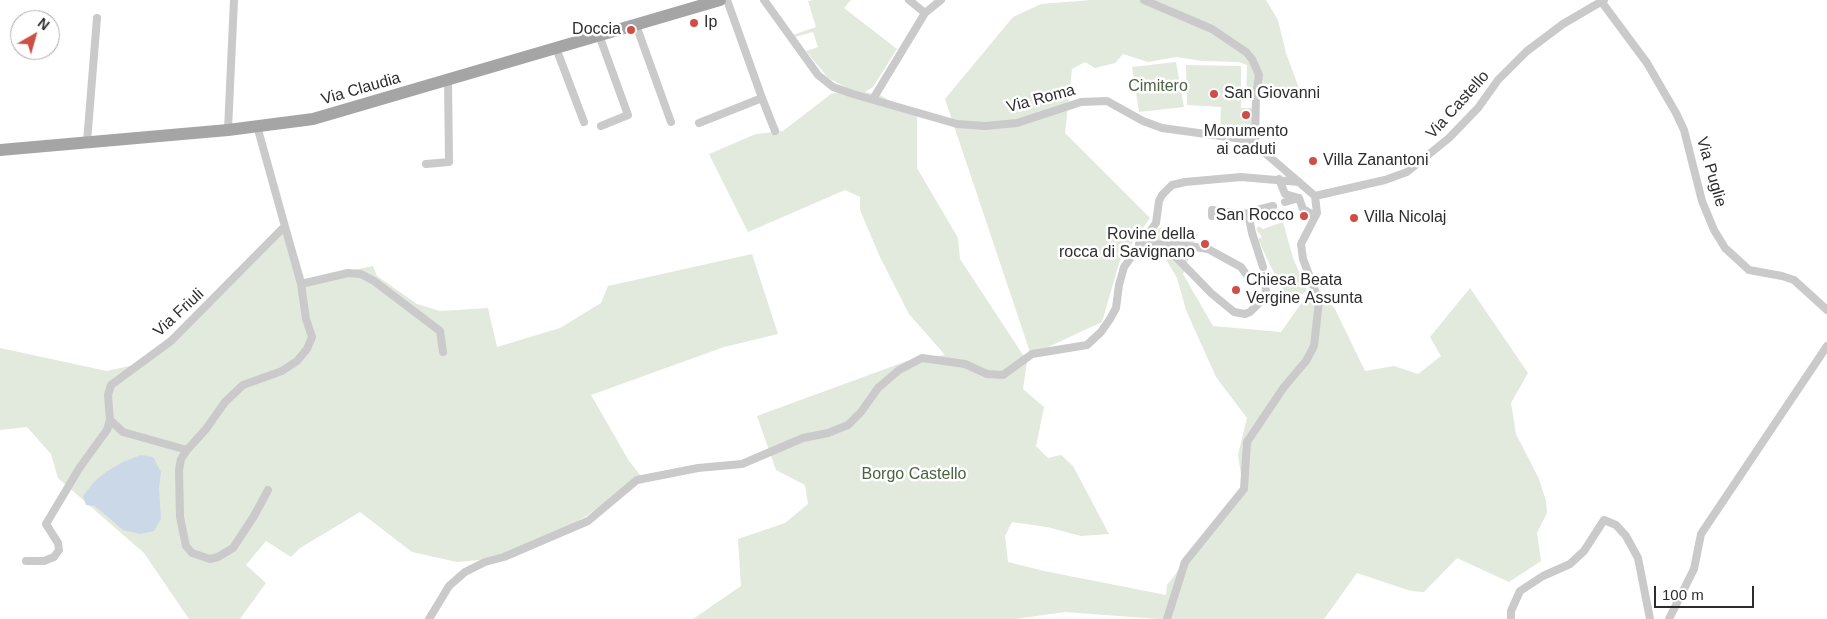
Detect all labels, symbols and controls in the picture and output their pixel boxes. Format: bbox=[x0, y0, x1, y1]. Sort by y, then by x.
north arrow bbox=[10, 10, 60, 60]
place label: Ip bbox=[704, 13, 717, 33]
text: N bbox=[35, 15, 53, 33]
marker: Ip bbox=[688, 17, 700, 29]
place label: Doccia bbox=[572, 20, 621, 40]
marker: Doccia bbox=[625, 24, 637, 36]
street label: Via Castello bbox=[1422, 67, 1494, 143]
street label: Via Claudia bbox=[319, 69, 403, 109]
park label: Cimitero bbox=[1128, 77, 1188, 97]
street label: Via Roma bbox=[1005, 81, 1077, 117]
place label: San Giovanni bbox=[1224, 84, 1320, 104]
marker: San Giovanni bbox=[1208, 88, 1220, 100]
marker: Monumento ai caduti bbox=[1240, 109, 1252, 121]
place label: Monumento ai caduti bbox=[1204, 122, 1288, 160]
street label: Via Puglie bbox=[1692, 135, 1730, 209]
place label: Villa Zanantoni bbox=[1323, 151, 1429, 171]
marker: Villa Zanantoni bbox=[1307, 155, 1319, 167]
place label: San Rocco bbox=[1216, 206, 1294, 226]
place label: Villa Nicolaj bbox=[1364, 208, 1446, 228]
marker: San Rocco bbox=[1298, 210, 1310, 222]
marker: Villa Nicolaj bbox=[1348, 212, 1360, 224]
place label: Rovine della rocca di Savignano bbox=[1059, 225, 1195, 263]
marker: Rovine della rocca di Savignano bbox=[1199, 238, 1211, 250]
place label: Chiesa Beata Vergine Assunta bbox=[1246, 271, 1363, 309]
marker: Chiesa Beata Vergine Assunta bbox=[1230, 284, 1242, 296]
street label: Via Friuli bbox=[150, 285, 208, 341]
park label: Borgo Castello bbox=[862, 465, 966, 485]
scale bar bbox=[1657, 576, 1757, 608]
text: 100 m bbox=[1662, 586, 1704, 603]

